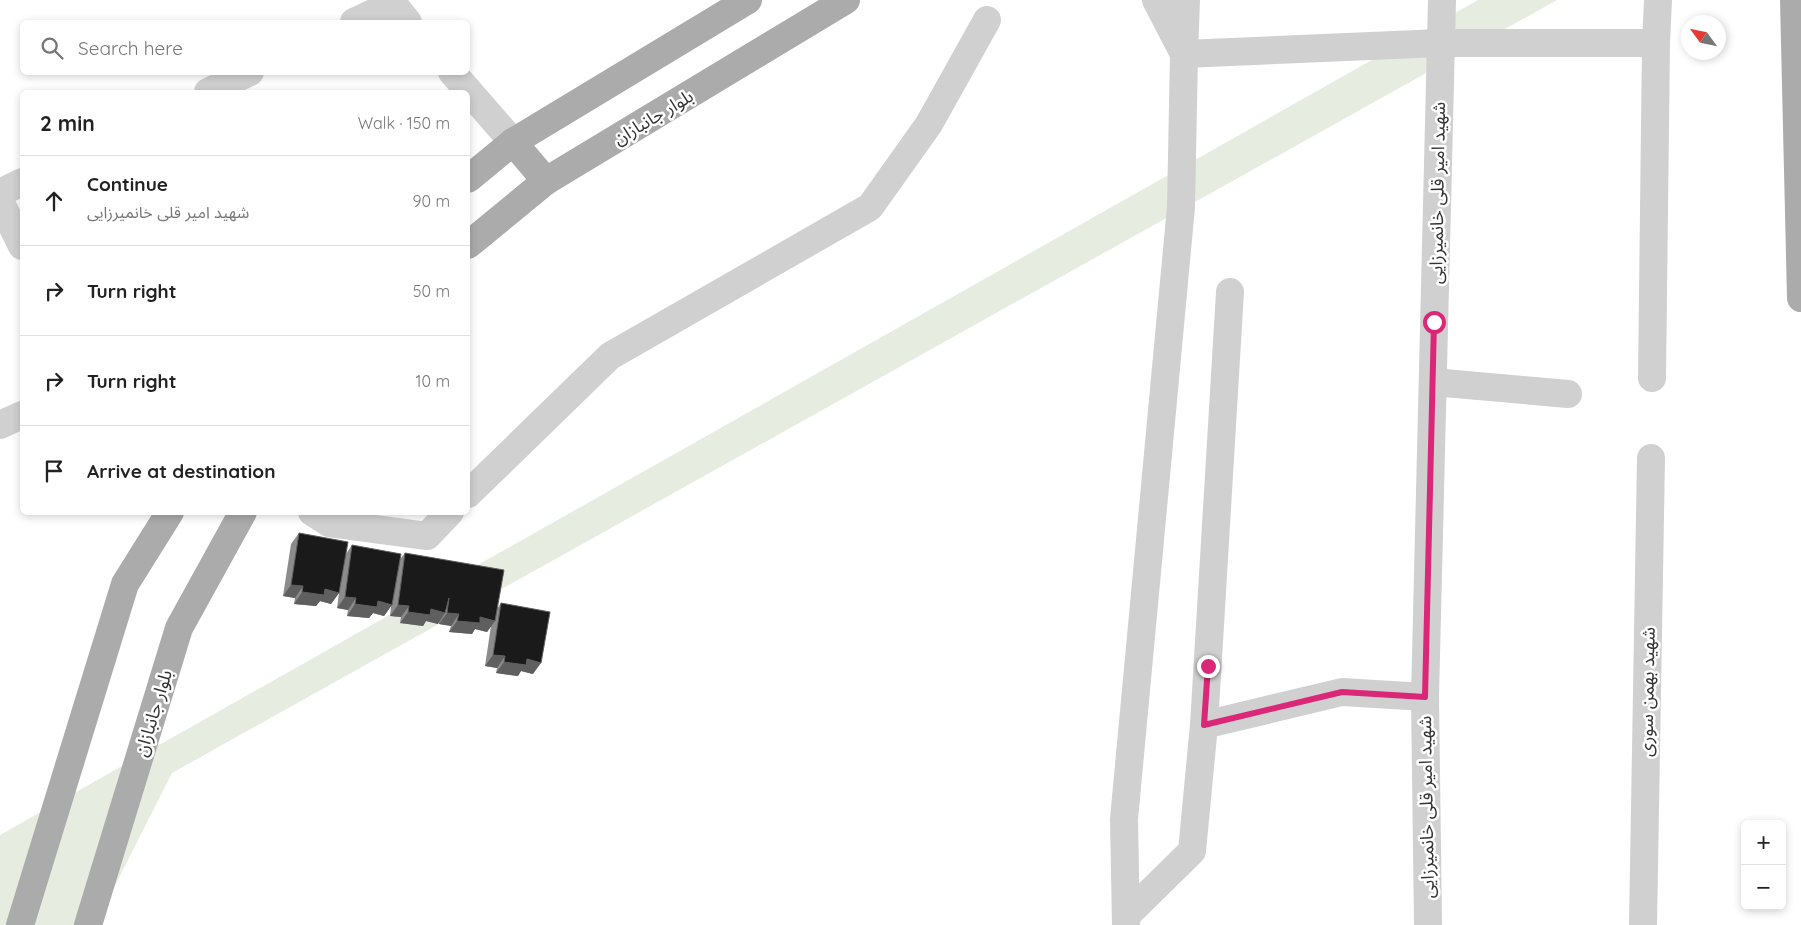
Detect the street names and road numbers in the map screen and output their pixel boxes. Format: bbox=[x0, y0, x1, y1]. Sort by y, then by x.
street label: بلوار جانبازان bbox=[609, 84, 697, 150]
street label: شهید امیر قلی خانمیرزایی bbox=[1424, 102, 1450, 284]
street label: شهید بهمن سوری bbox=[1634, 627, 1660, 757]
street label: بلوار جانبازان bbox=[129, 667, 177, 759]
street label: شهید امیر قلی خانمیرزایی bbox=[1413, 716, 1439, 898]

